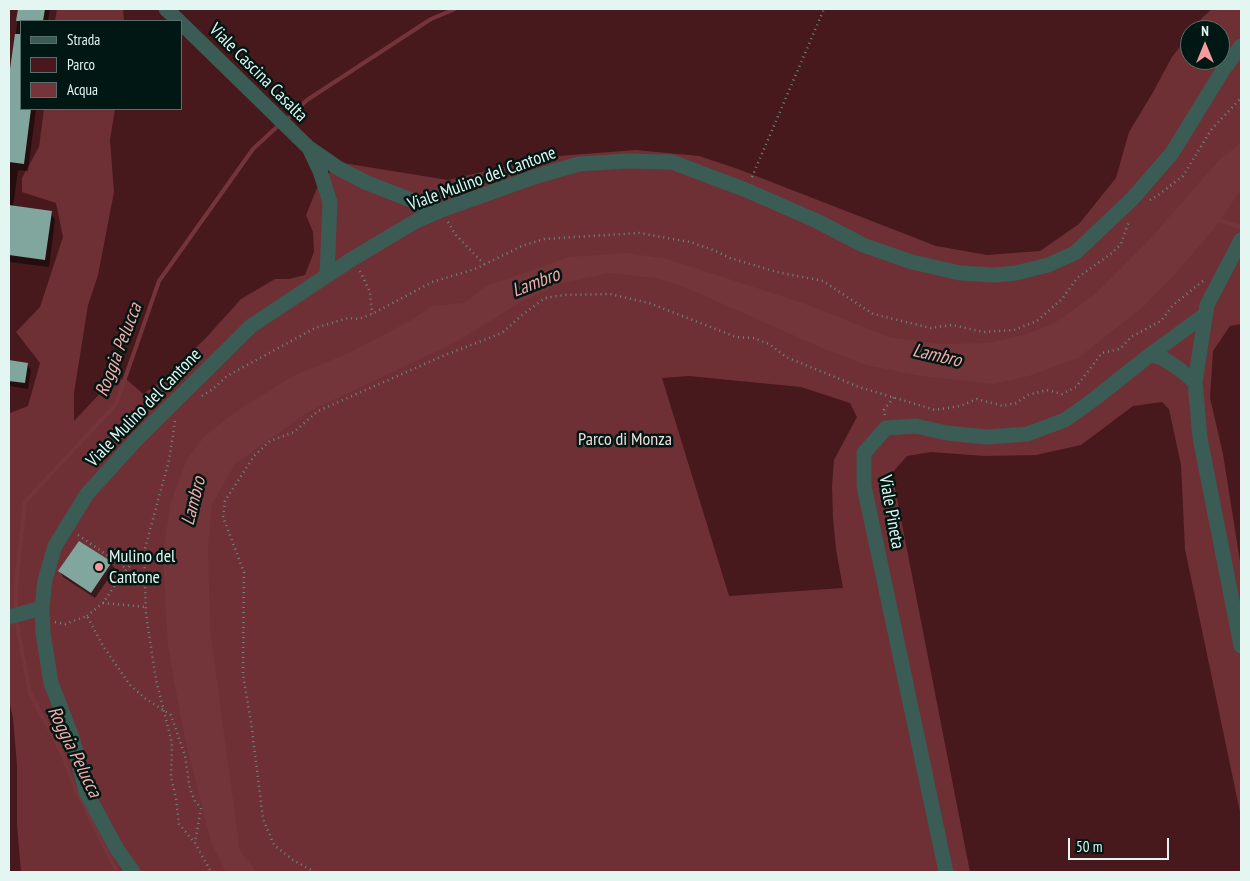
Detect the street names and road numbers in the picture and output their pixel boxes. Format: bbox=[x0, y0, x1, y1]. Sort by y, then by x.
street label: Viale Cascina Casalta bbox=[204, 19, 312, 127]
street label: Viale Mulino del Cantone bbox=[405, 142, 559, 216]
street label: Viale Mulino del Cantone bbox=[82, 344, 206, 472]
street label: Viale Pineta bbox=[874, 473, 908, 551]

